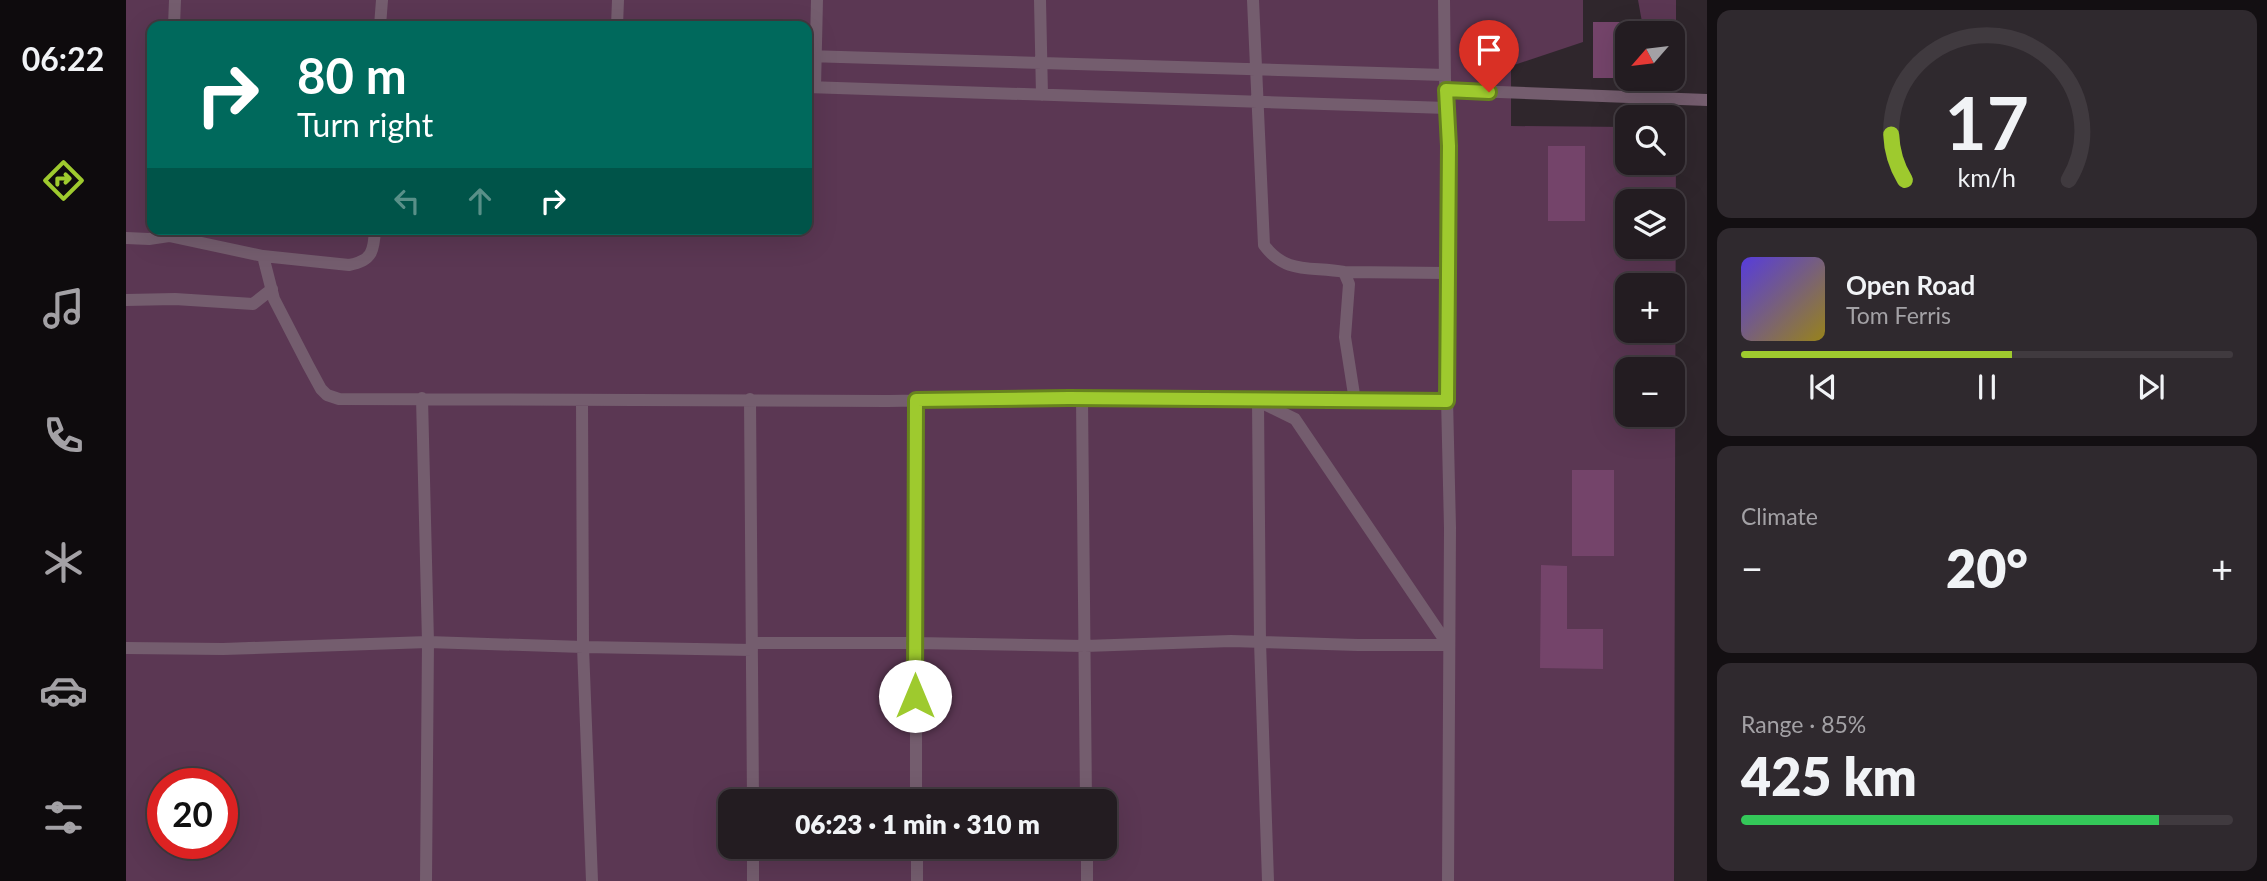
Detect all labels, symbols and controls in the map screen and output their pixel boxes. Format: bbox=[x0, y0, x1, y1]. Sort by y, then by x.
pin bbox=[1459, 20, 1519, 92]
north arrow bbox=[1615, 21, 1685, 91]
map controls bbox=[1615, 21, 1685, 427]
icon: arrive bbox=[1470, 31, 1508, 69]
text: 06:22 bbox=[22, 39, 104, 78]
text: 80 m bbox=[297, 46, 407, 104]
icon: right bbox=[182, 49, 273, 140]
text: 17 bbox=[1945, 78, 2029, 166]
text: Turn right bbox=[297, 105, 433, 144]
button: search bbox=[1615, 105, 1685, 175]
icon: directions bbox=[39, 156, 88, 205]
text: km/h bbox=[1958, 162, 2016, 192]
icon: left bbox=[388, 182, 426, 220]
icon: ahead bbox=[461, 182, 499, 220]
icon: right bbox=[534, 182, 572, 220]
button: layers bbox=[1615, 189, 1685, 259]
text: Open Road bbox=[1846, 269, 1975, 301]
button: + bbox=[1615, 273, 1685, 343]
icon: music bbox=[39, 284, 88, 333]
text: Tom Ferris bbox=[1846, 301, 1951, 329]
button: − bbox=[1615, 357, 1685, 427]
icon: previous bbox=[1804, 368, 1842, 406]
icon: pause bbox=[1968, 368, 2006, 406]
icon: next bbox=[2132, 368, 2170, 406]
icon: phone bbox=[39, 411, 88, 460]
text: Climate bbox=[1741, 502, 1818, 530]
text: 20° bbox=[1946, 537, 2028, 599]
icon: climate bbox=[39, 538, 88, 587]
text: − bbox=[1741, 545, 1763, 591]
text: + bbox=[2211, 545, 2233, 591]
position arrow bbox=[878, 659, 952, 733]
icon: car bbox=[39, 666, 88, 715]
text: Range · 85% bbox=[1741, 710, 1866, 738]
text: 425 km bbox=[1741, 745, 1917, 807]
speed limit sign: 20 bbox=[147, 768, 238, 859]
icon: filters bbox=[39, 793, 88, 842]
text: 06:23 · 1 min · 310 m bbox=[795, 808, 1040, 840]

